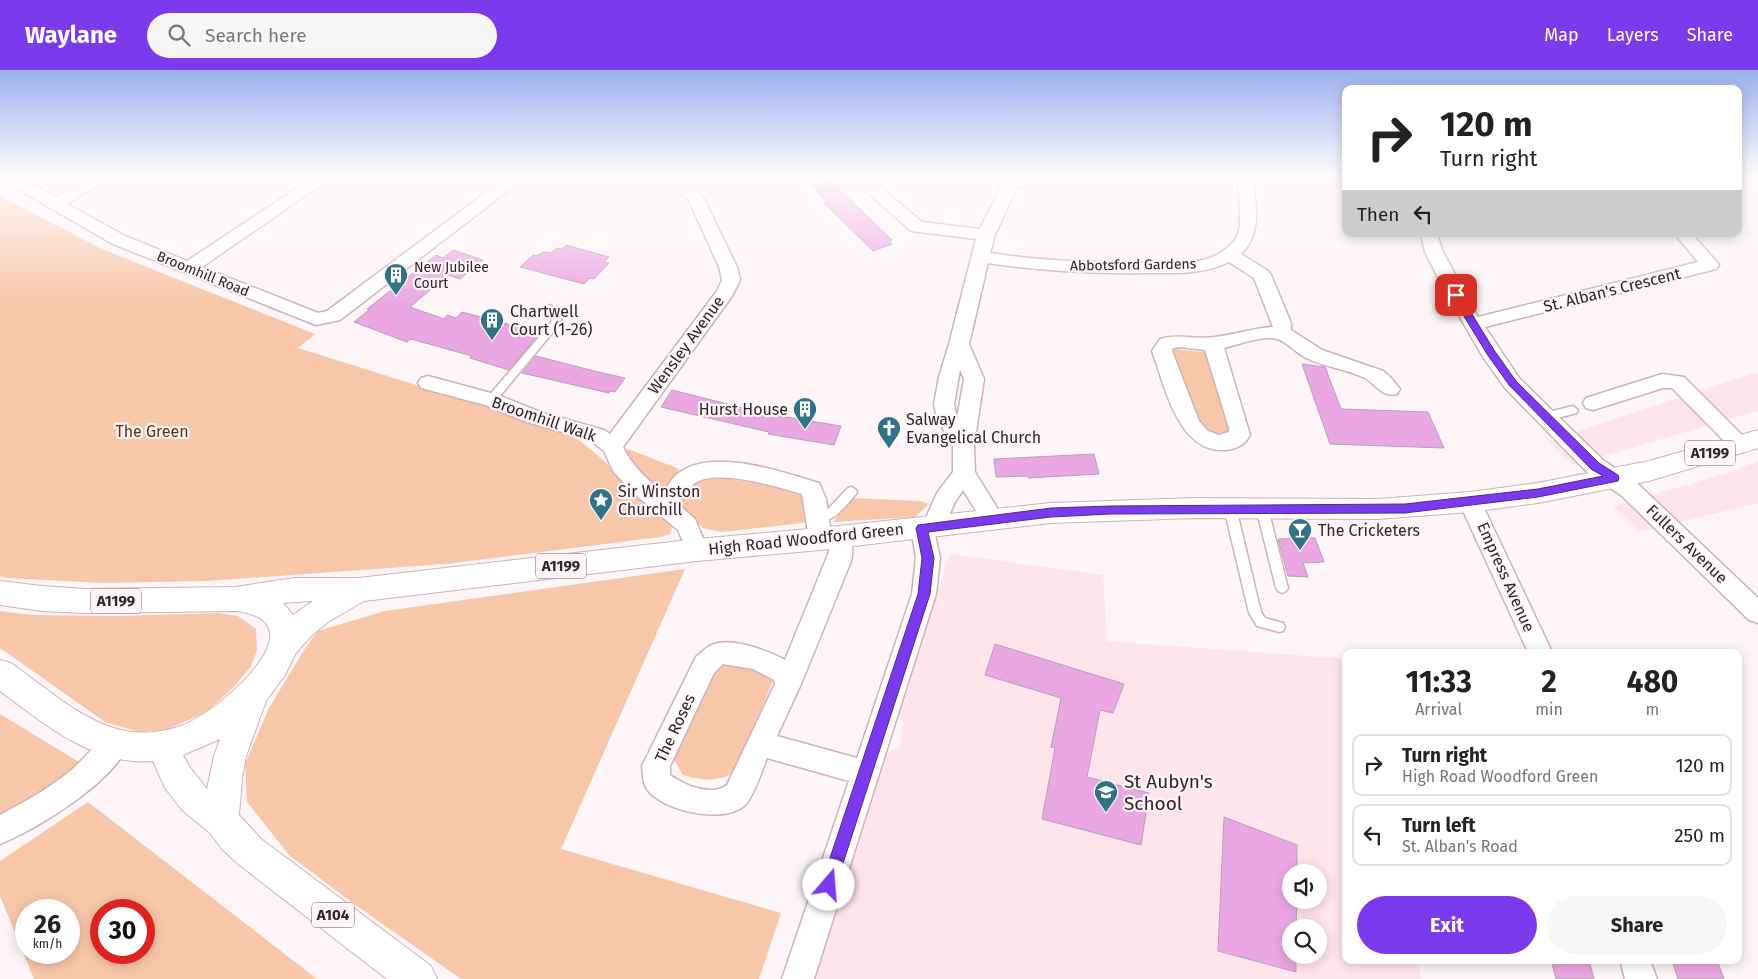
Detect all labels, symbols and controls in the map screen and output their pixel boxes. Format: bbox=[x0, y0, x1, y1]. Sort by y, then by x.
search box bbox=[147, 13, 497, 58]
text: Waylane bbox=[25, 21, 117, 49]
icon: search bbox=[165, 21, 193, 49]
text: Search here bbox=[205, 24, 307, 47]
text: Map bbox=[1544, 24, 1579, 46]
text: Layers bbox=[1607, 24, 1659, 46]
text: Share bbox=[1687, 24, 1733, 46]
text: 120 m bbox=[1440, 103, 1533, 145]
icon: right bbox=[1357, 105, 1422, 170]
text: Turn right bbox=[1440, 145, 1537, 172]
icon: left bbox=[1409, 200, 1437, 228]
text: Then bbox=[1357, 203, 1399, 226]
street label: Broomhill Road bbox=[154, 248, 252, 300]
street label: Abbotsford Gardens bbox=[1070, 255, 1197, 275]
place label: New Jubilee Court bbox=[414, 259, 489, 292]
building icon: New Jubilee Court bbox=[383, 262, 409, 296]
street label: St. Alban's Crescent bbox=[1541, 264, 1683, 316]
pin bbox=[1435, 274, 1477, 316]
icon: arrive bbox=[1442, 281, 1470, 309]
street label: Wensley Avenue bbox=[644, 292, 728, 398]
place label: Chartwell Court (1-26) bbox=[510, 302, 592, 339]
building icon: Chartwell Court (1-26) bbox=[479, 307, 505, 341]
street label: Broomhill Walk bbox=[489, 392, 600, 446]
building icon: Hurst House bbox=[792, 396, 818, 430]
place label: Hurst House bbox=[699, 400, 788, 419]
place label: Salway Evangelical Church bbox=[906, 410, 1041, 447]
church icon: Salway Evangelical Church bbox=[876, 415, 902, 449]
park label: The Green bbox=[115, 422, 189, 441]
road number: A1199 bbox=[1685, 440, 1735, 466]
place label: Sir Winston Churchill bbox=[618, 482, 700, 519]
place icon: Sir Winston Churchill bbox=[588, 487, 614, 521]
street label: Fullers Avenue bbox=[1643, 501, 1731, 587]
bar icon: The Cricketers bbox=[1287, 517, 1313, 551]
street label: High Road Woodford Green bbox=[707, 519, 905, 559]
street label: Empress Avenue bbox=[1473, 519, 1539, 635]
place label: The Cricketers bbox=[1318, 521, 1420, 540]
road number: A1199 bbox=[536, 554, 586, 578]
road number: A1199 bbox=[91, 588, 141, 614]
text: 11:33 bbox=[1406, 664, 1472, 700]
text: 2 bbox=[1541, 664, 1557, 700]
text: 480 bbox=[1626, 664, 1678, 700]
street label: The Roses bbox=[651, 691, 699, 765]
text: Arrival bbox=[1415, 700, 1462, 719]
text: min bbox=[1535, 700, 1563, 719]
text: m bbox=[1646, 700, 1659, 719]
text: Turn right bbox=[1402, 744, 1487, 767]
icon: right bbox=[1359, 751, 1387, 779]
text: 120 m bbox=[1675, 754, 1725, 777]
text: High Road Woodford Green bbox=[1402, 767, 1598, 786]
place label: St Aubyn's School bbox=[1124, 770, 1213, 815]
school or university icon: St Aubyn's School bbox=[1093, 779, 1119, 813]
text: Turn left bbox=[1402, 814, 1476, 837]
icon: left bbox=[1359, 821, 1387, 849]
text: 250 m bbox=[1674, 824, 1725, 847]
text: St. Alban's Road bbox=[1402, 837, 1518, 856]
position arrow bbox=[802, 858, 854, 910]
map controls bbox=[1282, 864, 1327, 964]
button: sound bbox=[1282, 864, 1327, 909]
button: Exit bbox=[1357, 896, 1537, 954]
button: Share bbox=[1547, 896, 1727, 954]
speed limit sign: 30 bbox=[90, 899, 155, 964]
road number: A104 bbox=[312, 902, 354, 928]
text: 26 bbox=[34, 910, 61, 940]
button: search bbox=[1282, 919, 1327, 964]
text: km/h bbox=[33, 937, 62, 951]

